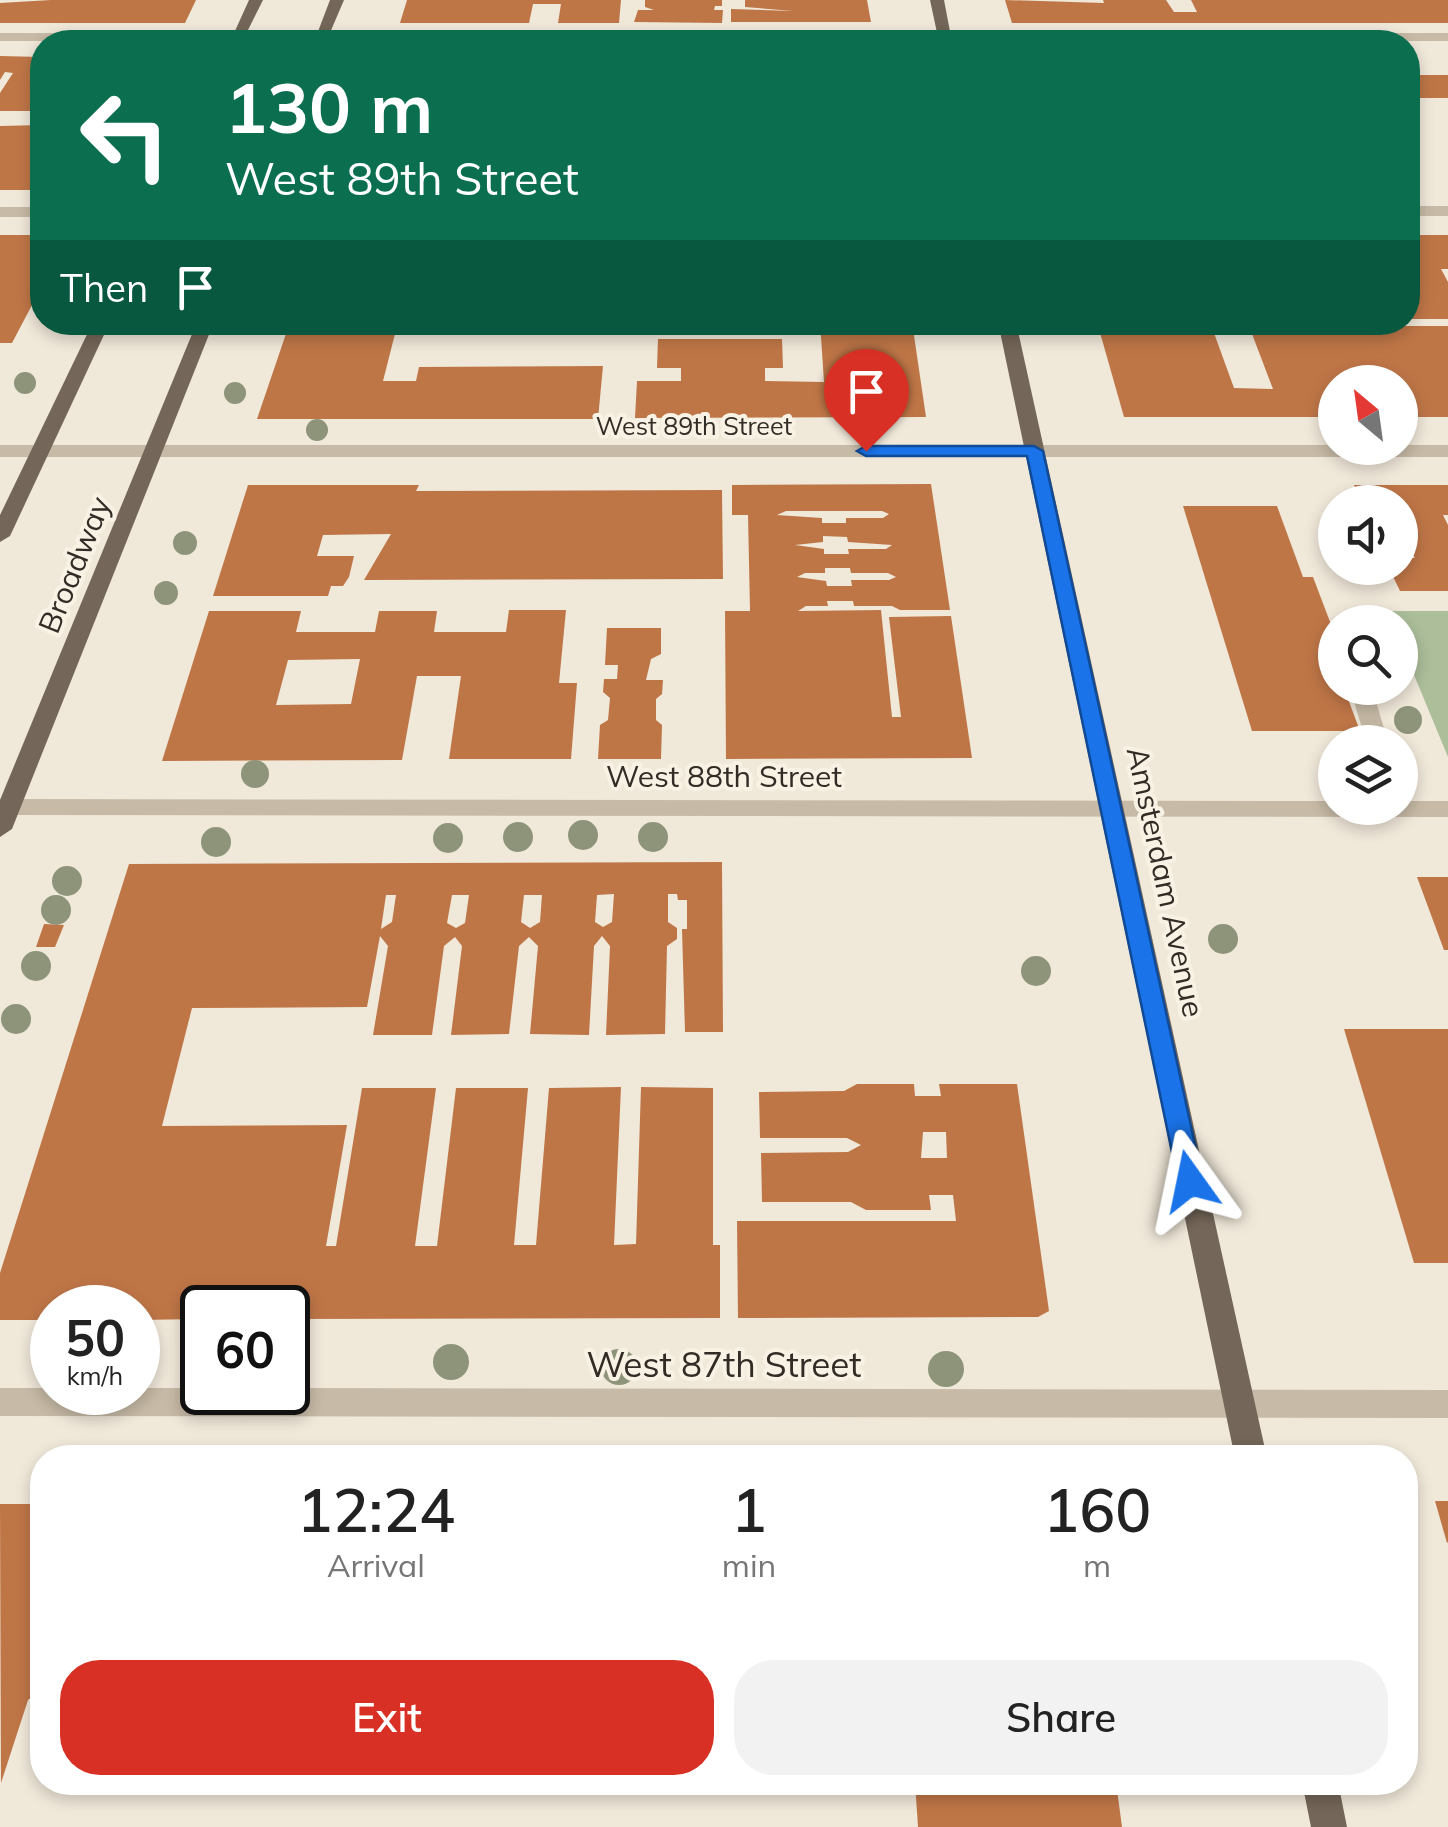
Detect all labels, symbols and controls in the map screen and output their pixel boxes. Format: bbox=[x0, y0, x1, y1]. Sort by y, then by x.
text: 130 m bbox=[225, 63, 433, 151]
icon: left bbox=[60, 70, 190, 200]
text: West 89th Street bbox=[225, 150, 579, 206]
icon: arrive bbox=[168, 260, 223, 315]
text: Then bbox=[60, 264, 148, 312]
pin bbox=[824, 349, 909, 452]
icon: arrive bbox=[839, 364, 894, 419]
north arrow bbox=[1318, 365, 1418, 465]
map controls bbox=[1318, 365, 1418, 825]
street label: West 89th Street bbox=[596, 410, 793, 441]
button: sound bbox=[1318, 485, 1418, 585]
street label: Broadway bbox=[30, 491, 119, 638]
button: search bbox=[1318, 605, 1418, 705]
button: layers bbox=[1318, 725, 1418, 825]
street label: Amsterdam Avenue bbox=[1119, 743, 1213, 1020]
street label: West 88th Street bbox=[606, 757, 842, 795]
position arrow bbox=[1138, 1129, 1242, 1233]
speed limit sign: 60 bbox=[180, 1285, 310, 1415]
text: 50 bbox=[65, 1306, 125, 1369]
street label: West 87th Street bbox=[586, 1342, 862, 1386]
text: km/h bbox=[67, 1360, 123, 1391]
text: 12:24 bbox=[297, 1472, 455, 1547]
text: 1 bbox=[731, 1472, 767, 1547]
text: 160 bbox=[1043, 1472, 1151, 1547]
text: Arrival bbox=[327, 1545, 425, 1585]
text: min bbox=[722, 1545, 776, 1585]
text: m bbox=[1083, 1545, 1111, 1585]
button: Exit bbox=[60, 1660, 714, 1775]
button: Share bbox=[734, 1660, 1388, 1775]

